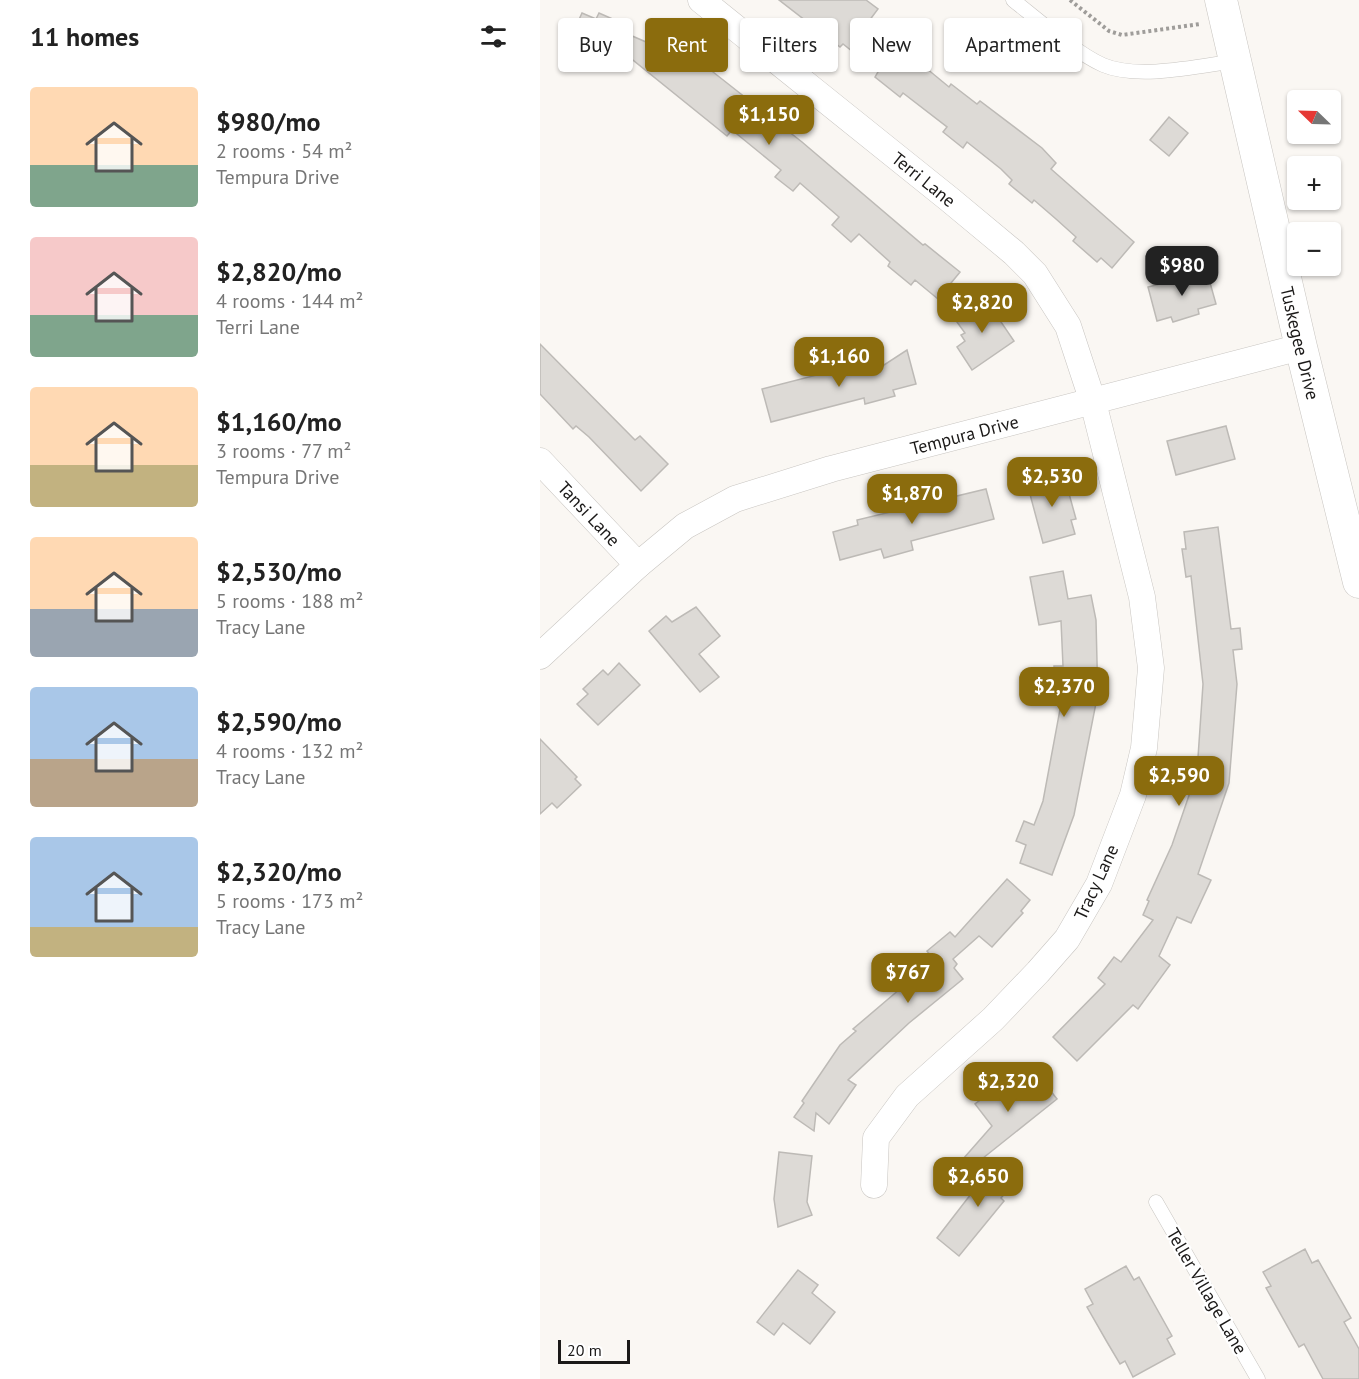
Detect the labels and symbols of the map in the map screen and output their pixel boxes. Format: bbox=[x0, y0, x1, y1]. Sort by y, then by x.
north arrow bbox=[1287, 90, 1341, 144]
pin: $1,150 bbox=[720, 95, 818, 146]
street label: Terri Lane bbox=[887, 146, 961, 212]
pin: $980 bbox=[1146, 246, 1218, 297]
pin: $2,820 bbox=[933, 283, 1031, 334]
street label: Tuskegee Drive bbox=[1276, 284, 1325, 402]
pin: $1,160 bbox=[790, 337, 888, 388]
street label: Tempura Drive bbox=[908, 409, 1021, 459]
pin: $2,530 bbox=[1003, 457, 1101, 508]
pin: $1,870 bbox=[863, 474, 961, 525]
street label: Tansi Lane bbox=[553, 476, 626, 551]
pin: $2,370 bbox=[1015, 667, 1113, 718]
pin: $2,590 bbox=[1130, 756, 1228, 807]
street label: Tracy Lane bbox=[1069, 841, 1123, 923]
pin: $767 bbox=[872, 953, 944, 1004]
pin: $2,320 bbox=[959, 1062, 1057, 1113]
pin: $2,650 bbox=[929, 1157, 1027, 1208]
street label: Teller Village Lane bbox=[1162, 1224, 1252, 1358]
scale bar bbox=[558, 1337, 630, 1364]

